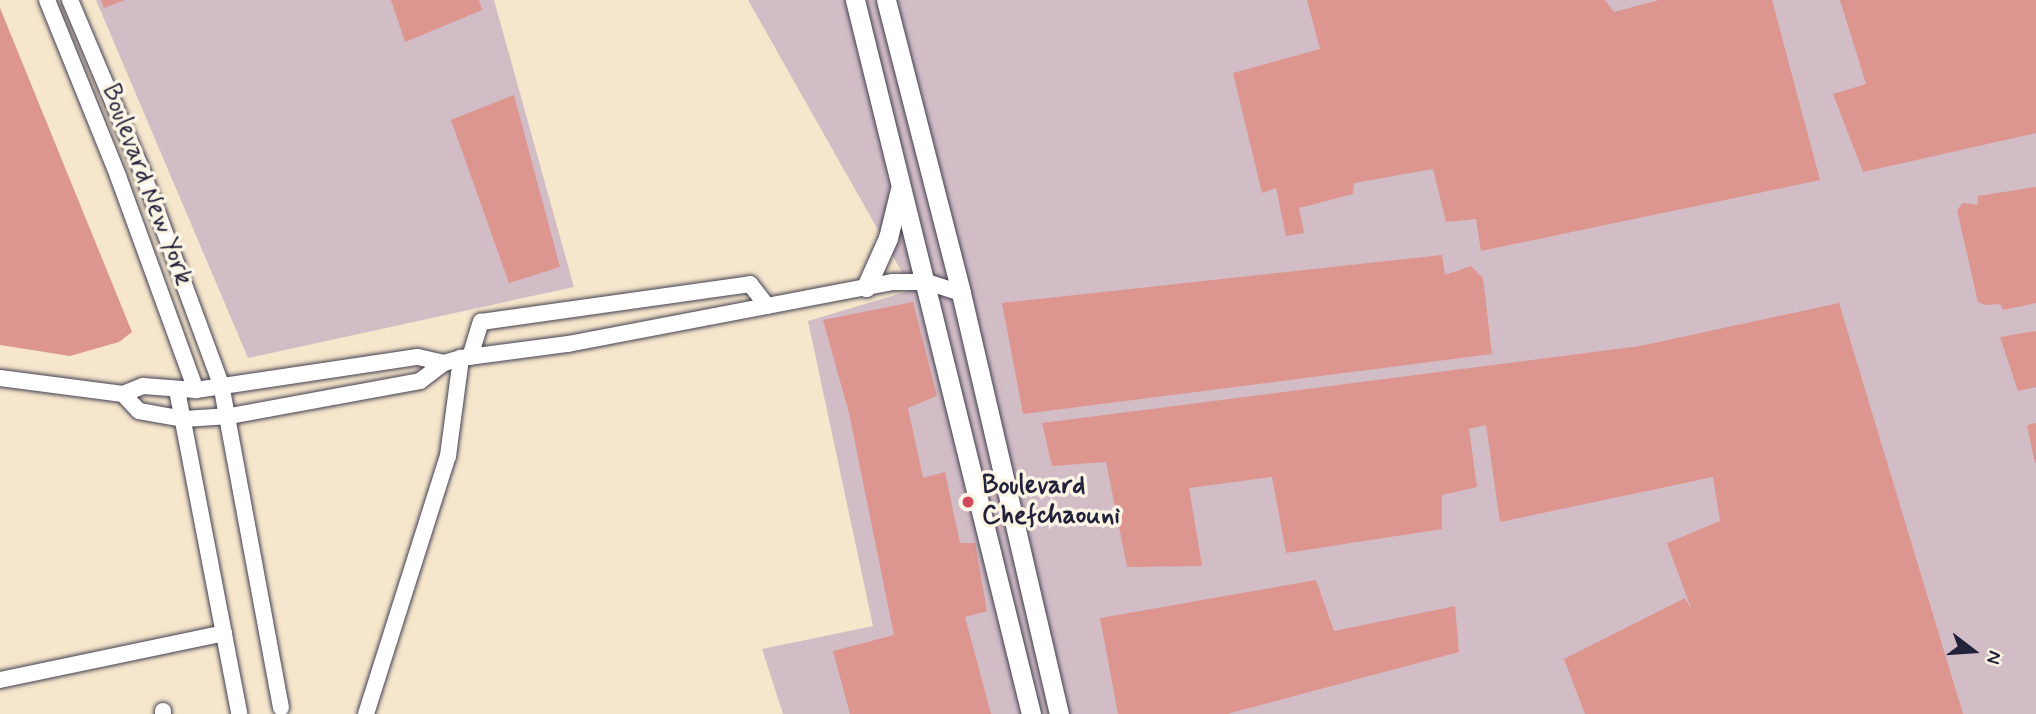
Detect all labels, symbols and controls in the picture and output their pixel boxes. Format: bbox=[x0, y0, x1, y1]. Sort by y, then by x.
street label: Boulevard New York bbox=[93, 80, 199, 290]
place label: Boulevard Chefchaouni bbox=[982, 471, 1120, 532]
marker: Boulevard Chefchaouni bbox=[960, 494, 976, 510]
north arrow bbox=[1938, 616, 2008, 686]
text: N bbox=[1980, 648, 2007, 667]

